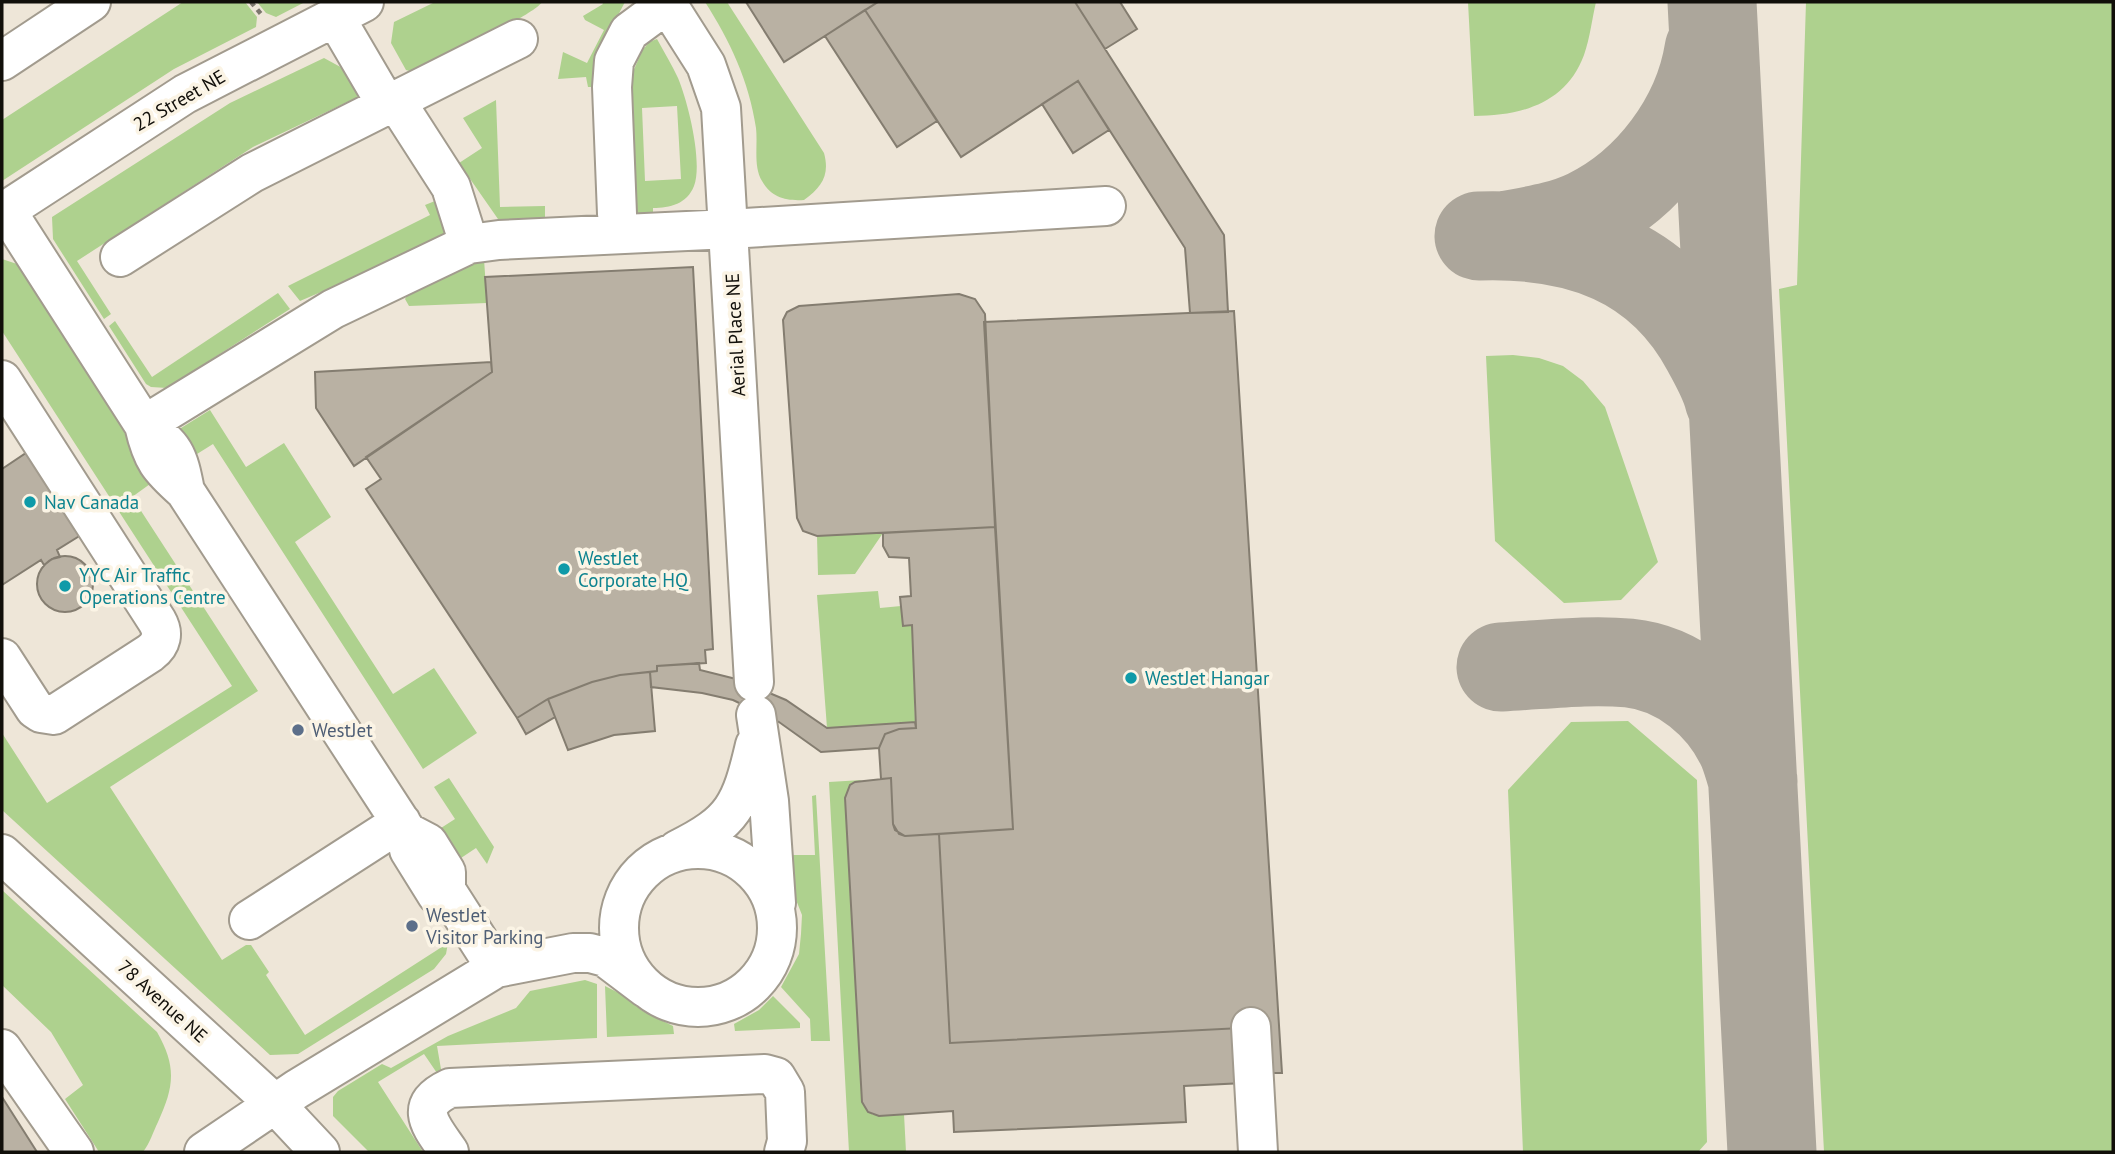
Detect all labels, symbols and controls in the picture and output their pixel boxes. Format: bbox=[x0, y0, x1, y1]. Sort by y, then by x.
street label: 22 Street NE bbox=[129, 64, 229, 136]
street label: Aerial Place NE bbox=[720, 273, 750, 397]
place label: Nav Canada bbox=[44, 490, 139, 514]
marker: Nav Canada bbox=[22, 494, 38, 510]
place label: WestJet Corporate HQ bbox=[578, 546, 689, 592]
marker: WestJet Corporate HQ bbox=[556, 561, 572, 577]
place label: YYC Air Traffic Operations Centre bbox=[79, 563, 226, 609]
marker: YYC Air Traffic Operations Centre bbox=[57, 578, 73, 594]
place label: WestJet Hangar bbox=[1145, 666, 1270, 690]
marker: WestJet Hangar bbox=[1123, 670, 1139, 686]
place label: WestJet bbox=[312, 718, 373, 742]
marker: WestJet bbox=[290, 722, 306, 738]
place label: WestJet Visitor Parking bbox=[425, 903, 544, 949]
marker: WestJet Visitor Parking bbox=[404, 918, 420, 934]
street label: 78 Avenue NE bbox=[113, 954, 213, 1048]

